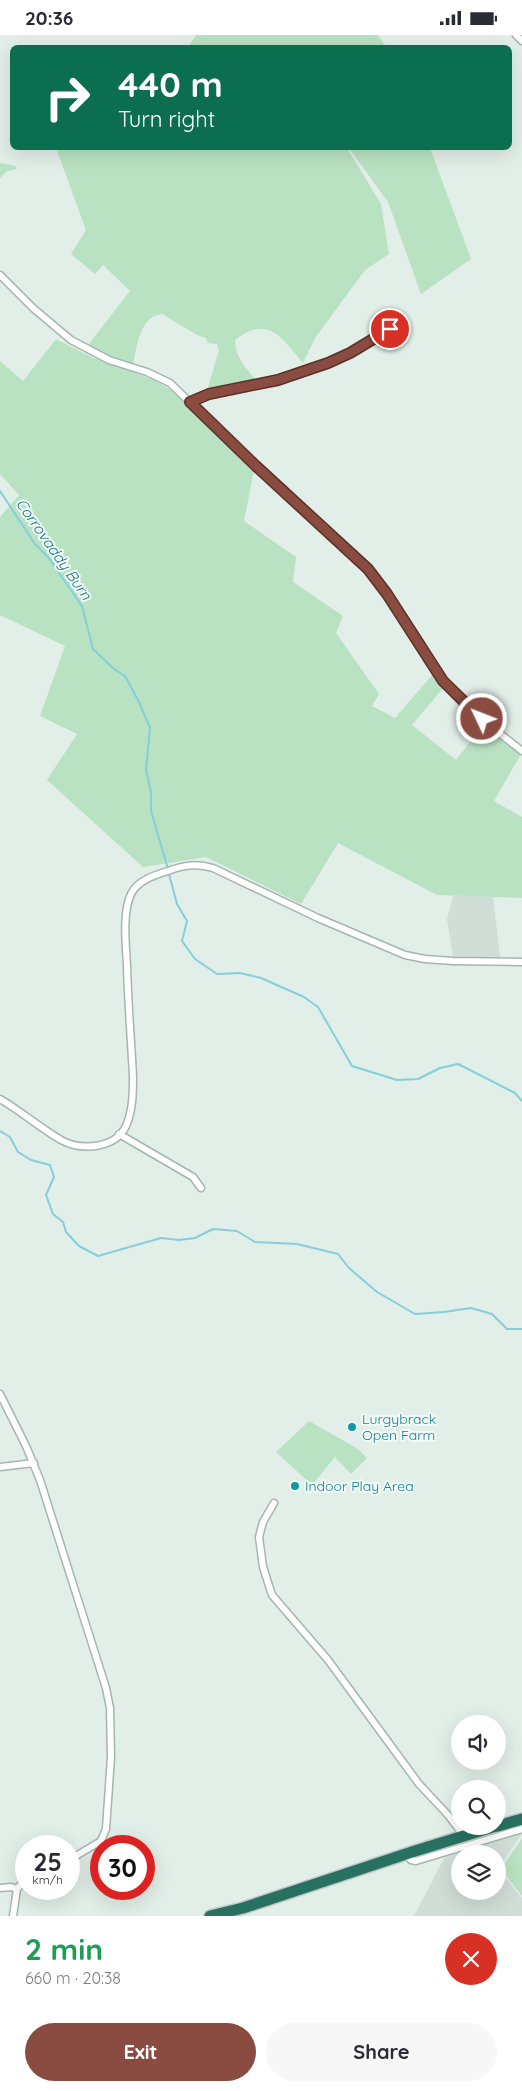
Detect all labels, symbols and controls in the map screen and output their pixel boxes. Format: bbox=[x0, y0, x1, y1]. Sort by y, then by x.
text: 20:36 bbox=[25, 6, 73, 30]
text: 440 m bbox=[118, 62, 223, 106]
icon: right bbox=[35, 65, 100, 130]
text: Turn right bbox=[118, 105, 215, 133]
pin bbox=[369, 308, 411, 350]
icon: arrive bbox=[376, 315, 404, 343]
water label: Corrovaddy Burn bbox=[12, 495, 96, 604]
position arrow bbox=[455, 692, 507, 744]
place label: Lurgybrack Open Farm bbox=[362, 1410, 436, 1444]
marker: Lurgybrack Open Farm bbox=[346, 1421, 358, 1433]
place label: Indoor Play Area bbox=[305, 1477, 414, 1495]
marker: Indoor Play Area bbox=[289, 1480, 301, 1492]
map controls bbox=[451, 1715, 506, 1900]
button: sound bbox=[451, 1715, 506, 1770]
button: search bbox=[451, 1780, 506, 1835]
speed limit sign: 30 bbox=[90, 1835, 155, 1900]
button: layers bbox=[451, 1845, 506, 1900]
text: 25 bbox=[33, 1846, 62, 1877]
text: km/h bbox=[32, 1872, 63, 1887]
text: 2 min bbox=[25, 1930, 103, 1968]
button: close bbox=[445, 1933, 497, 1985]
text: 660 m · 20:38 bbox=[25, 1968, 121, 1988]
button: Exit bbox=[25, 2023, 256, 2081]
button: Share bbox=[266, 2023, 497, 2081]

